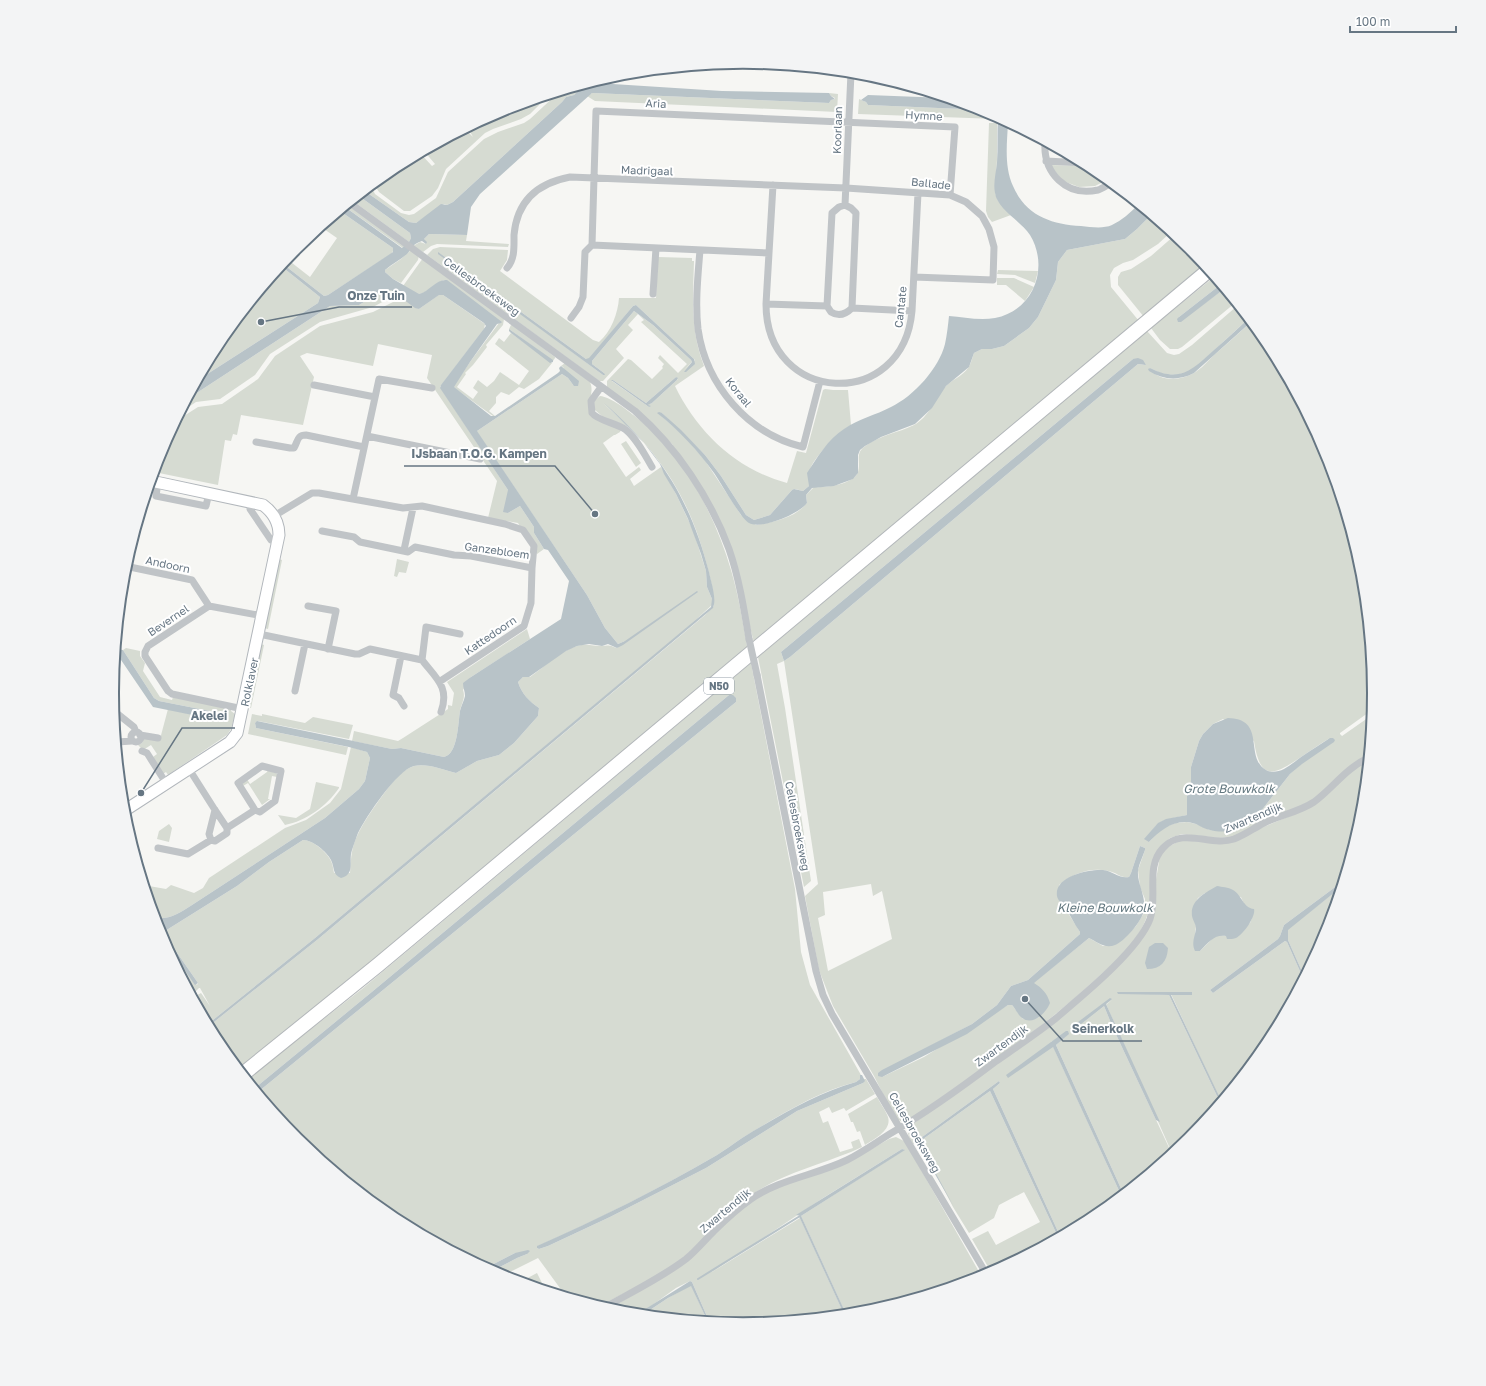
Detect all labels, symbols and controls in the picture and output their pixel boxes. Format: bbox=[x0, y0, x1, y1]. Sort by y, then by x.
scale bar bbox=[1350, 8, 1456, 34]
text: 100 m bbox=[1356, 14, 1390, 29]
street label: Aria bbox=[645, 96, 667, 110]
street label: Koorlaan bbox=[830, 106, 844, 154]
street label: Hymne bbox=[905, 108, 943, 122]
street label: Madrigaal bbox=[621, 163, 674, 177]
street label: Ballade bbox=[910, 174, 952, 192]
street label: Cellesbroeksweg bbox=[441, 254, 523, 318]
callout: Onze Tuin bbox=[339, 283, 412, 307]
street label: Cantate bbox=[891, 286, 909, 328]
text: Onze Tuin bbox=[347, 288, 405, 303]
street label: Koraal bbox=[723, 375, 755, 410]
callout: IJsbaan T.O.G. Kampen bbox=[404, 442, 555, 466]
text: IJsbaan T.O.G. Kampen bbox=[411, 446, 547, 461]
street label: Ganzebloem bbox=[464, 539, 530, 561]
street label: Andoorn bbox=[145, 553, 191, 575]
street label: Bevernel bbox=[145, 601, 191, 638]
street label: Kattedoorn bbox=[462, 613, 518, 657]
street label: Rolklaver bbox=[237, 656, 261, 708]
road number: N50 bbox=[704, 678, 734, 694]
callout: Akelei bbox=[182, 704, 235, 728]
text: Akelei bbox=[191, 708, 227, 723]
street label: Cellesbroeksweg bbox=[783, 780, 813, 872]
water label: Grote Bouwkolk bbox=[1183, 781, 1276, 796]
street label: Zwartendijk bbox=[1222, 799, 1284, 835]
water label: Kleine Bouwkolk bbox=[1057, 900, 1154, 915]
callout: Seinerkolk bbox=[1063, 1017, 1142, 1041]
street label: Zwartendijk bbox=[972, 1021, 1030, 1069]
text: Seinerkolk bbox=[1072, 1021, 1134, 1036]
street label: Cellesbroeksweg bbox=[887, 1089, 943, 1175]
street label: Zwartendijk bbox=[697, 1185, 753, 1235]

